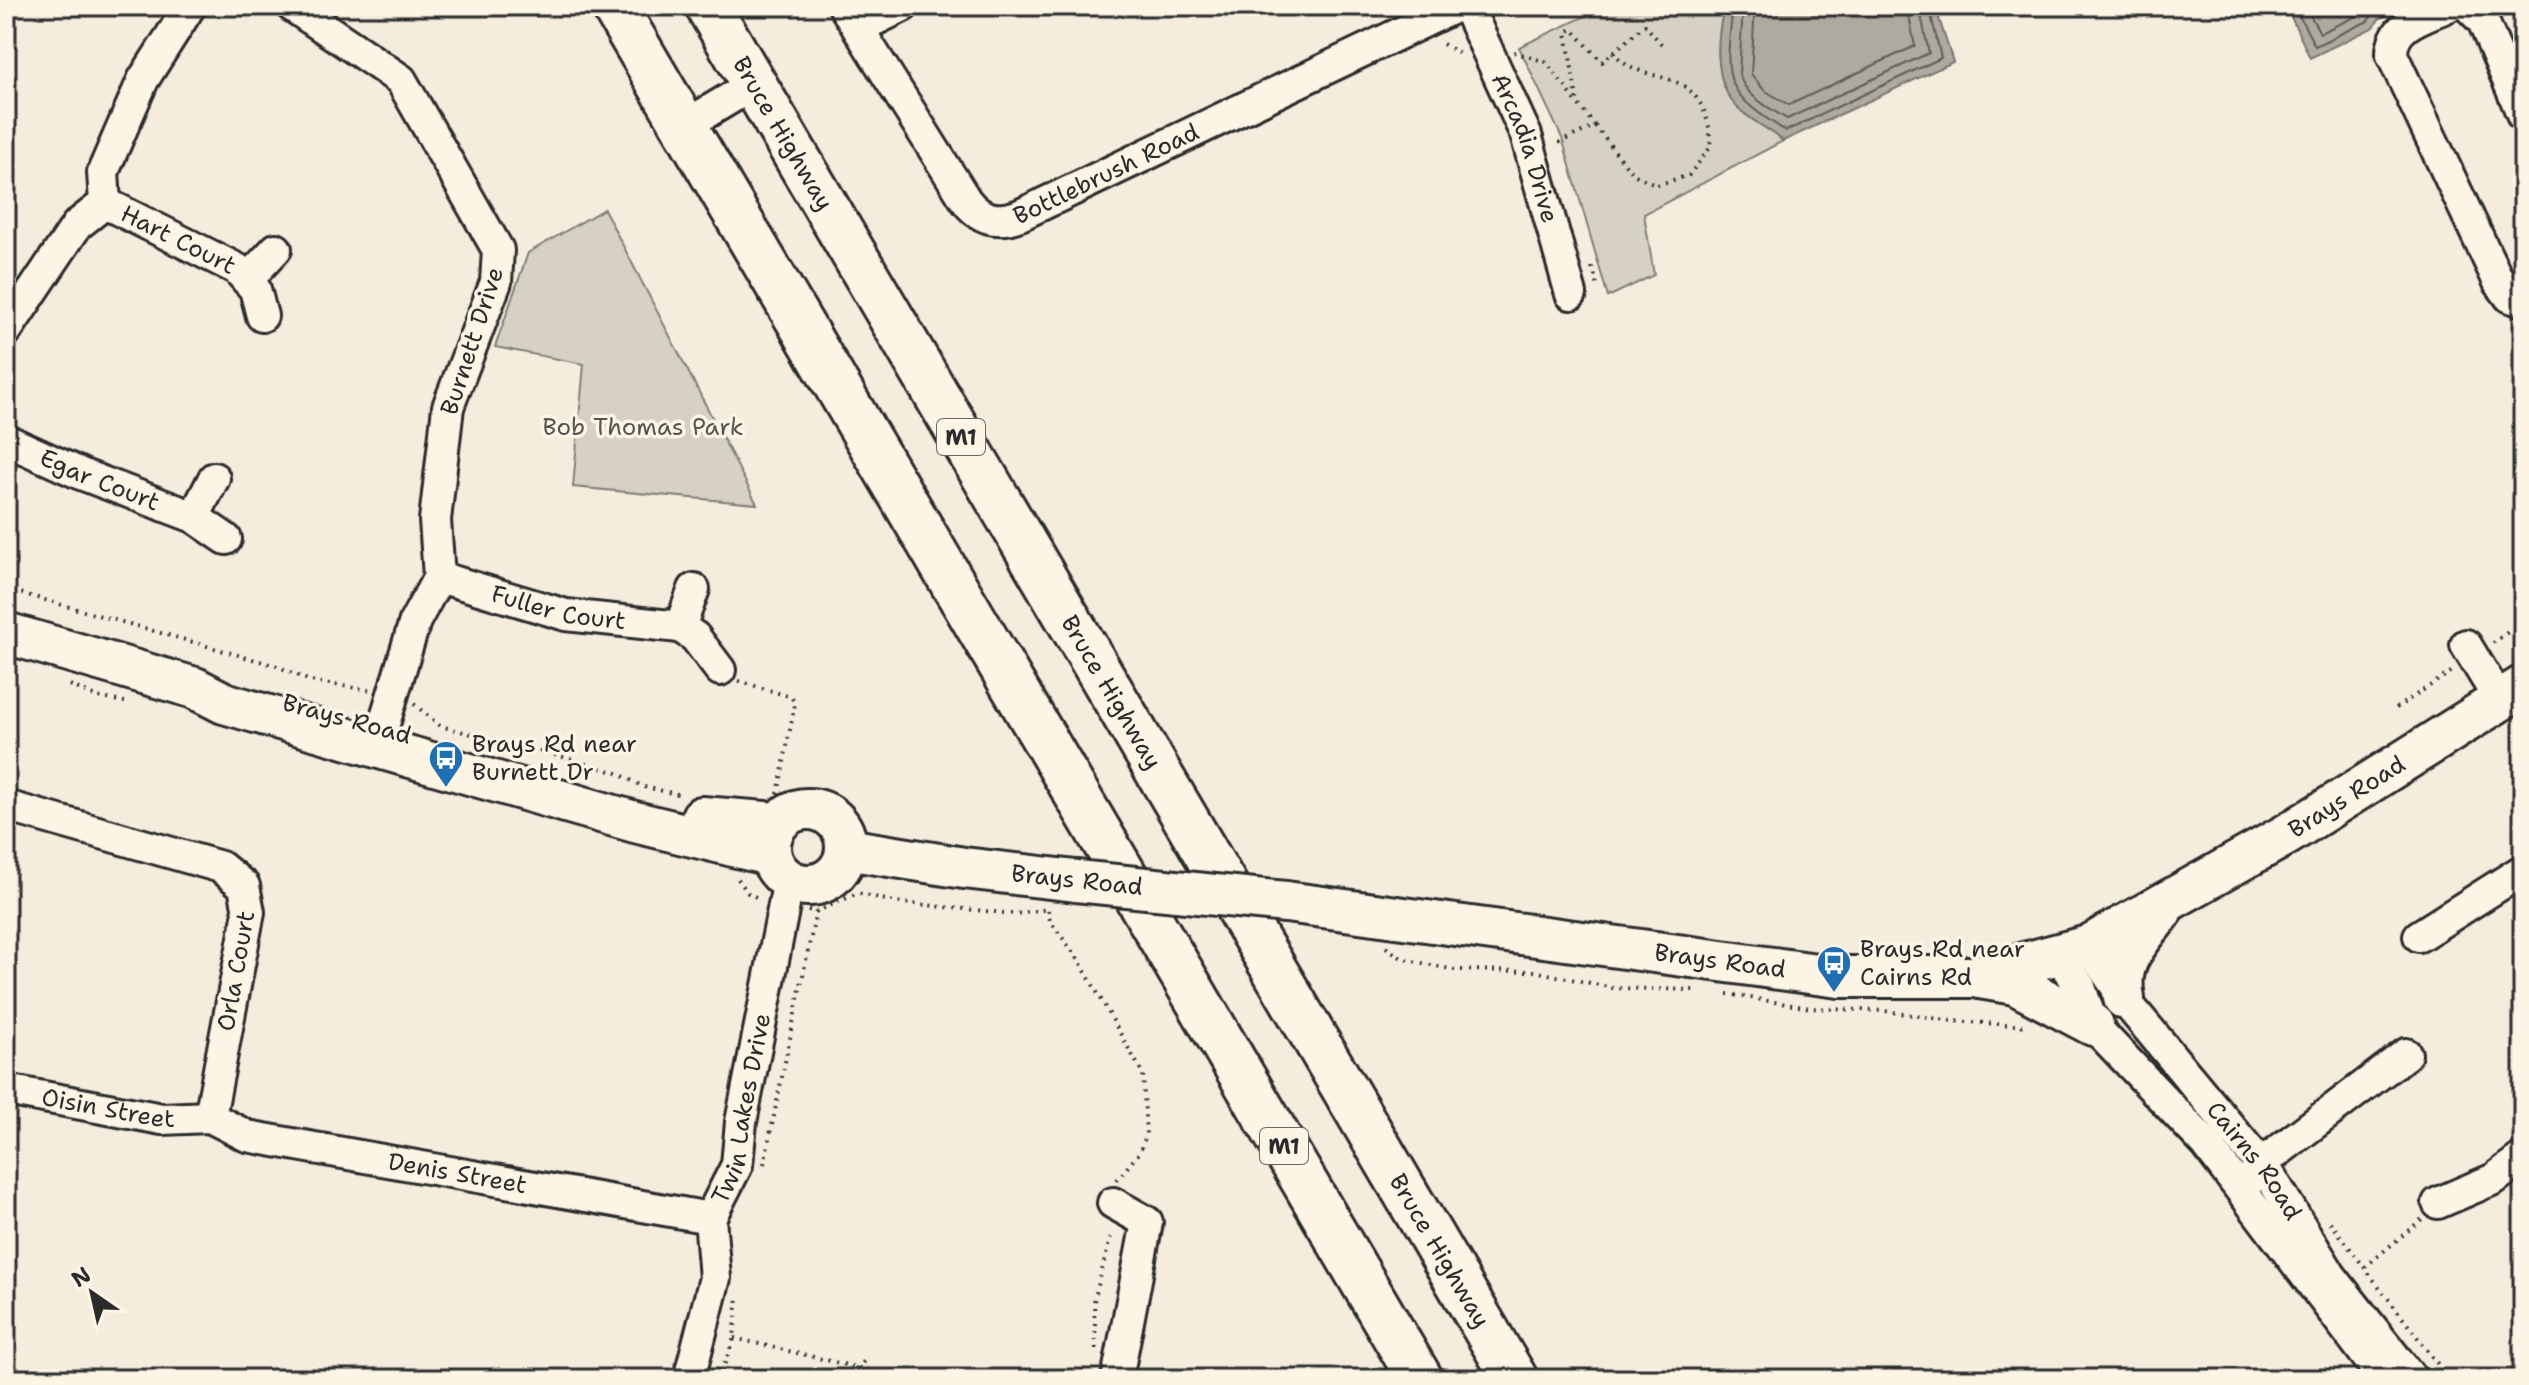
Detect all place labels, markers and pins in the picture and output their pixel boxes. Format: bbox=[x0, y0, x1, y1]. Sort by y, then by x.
place label: Brays Rd near Burnett Dr bbox=[472, 728, 637, 788]
bus stop icon: Brays Rd near Burnett Dr bbox=[427, 739, 465, 789]
place label: Brays Rd near Cairns Rd bbox=[1860, 933, 2025, 993]
bus stop icon: Brays Rd near Cairns Rd bbox=[1815, 944, 1853, 994]

